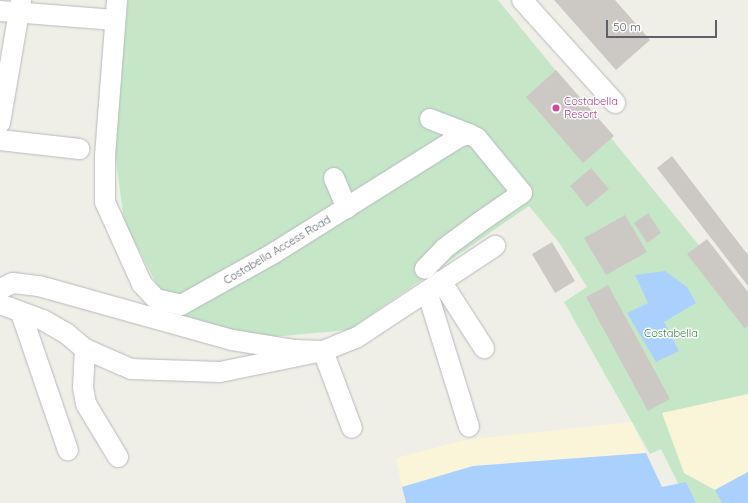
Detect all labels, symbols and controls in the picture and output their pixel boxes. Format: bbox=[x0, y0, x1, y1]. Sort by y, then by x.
scale bar bbox=[608, 12, 719, 38]
text: 50 m bbox=[613, 19, 641, 34]
place label: Costabella Resort bbox=[564, 95, 618, 121]
marker: Costabella Resort bbox=[551, 103, 561, 113]
street label: Costabella Access Road bbox=[221, 213, 333, 287]
park label: Costabella bbox=[644, 326, 698, 340]

